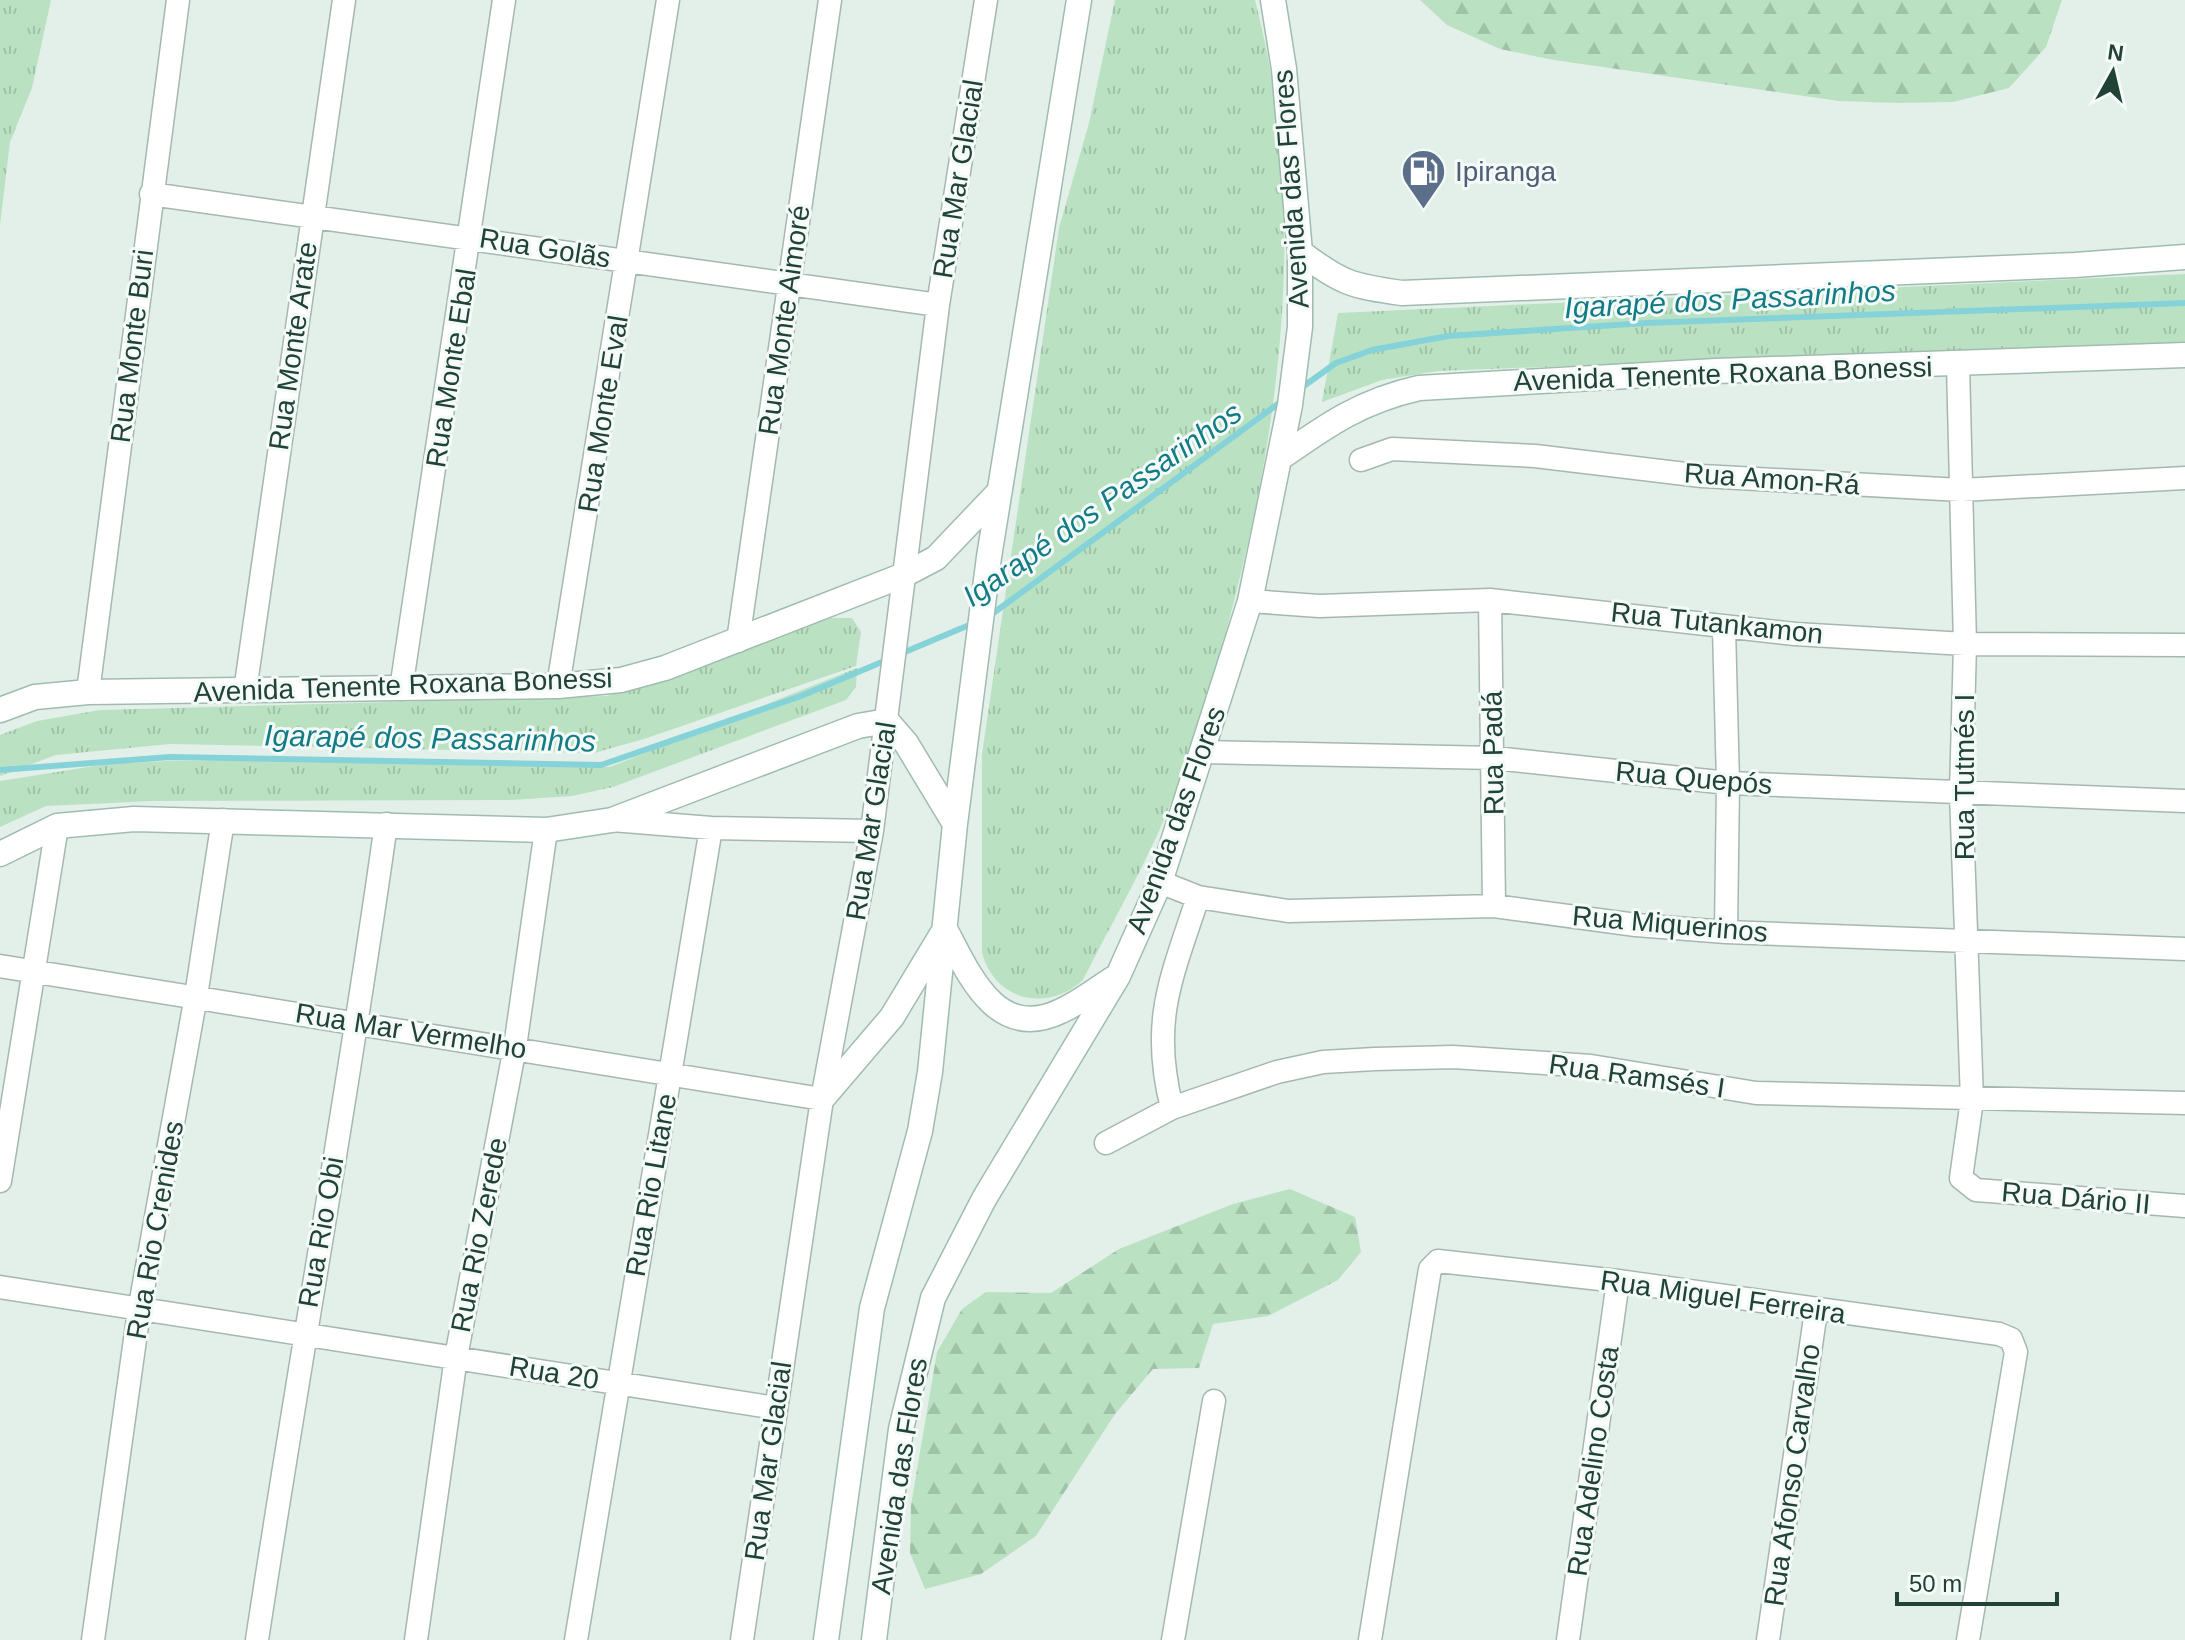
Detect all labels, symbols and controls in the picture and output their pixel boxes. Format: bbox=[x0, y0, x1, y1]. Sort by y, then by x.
north arrow bbox=[2073, 32, 2153, 112]
text: N bbox=[2106, 39, 2125, 66]
street label: Avenida das Flores bbox=[1267, 69, 1315, 309]
street label: Rua Mar Glacial bbox=[927, 77, 989, 281]
fuel station icon: Ipiranga bbox=[1400, 147, 1448, 210]
place label: Ipiranga bbox=[1455, 156, 1557, 187]
street label: Rua Monte Aimoré bbox=[753, 203, 815, 437]
street label: Rua Golãs bbox=[477, 222, 613, 274]
street label: Rua Monte Arate bbox=[263, 240, 323, 452]
street label: Rua Monte Buri bbox=[105, 248, 159, 444]
street label: Rua Monte Ebal bbox=[420, 266, 482, 470]
water label: Igarapé dos Passarinhos bbox=[1563, 274, 1897, 324]
street label: Rua Monte Eval bbox=[572, 313, 634, 515]
street label: Avenida Tenente Roxana Bonessi bbox=[1513, 351, 1933, 397]
water label: Igarapé dos Passarinhos bbox=[957, 395, 1247, 613]
street label: Rua Amon-Rá bbox=[1683, 457, 1861, 501]
street label: Rua Tutankamon bbox=[1609, 596, 1825, 650]
street label: Avenida Tenente Roxana Bonessi bbox=[193, 662, 613, 708]
street label: Rua Padá bbox=[1476, 690, 1510, 816]
street label: Rua Tutmés I bbox=[1949, 694, 1980, 860]
street label: Avenida das Flores bbox=[1121, 702, 1231, 938]
water label: Igarapé dos Passarinhos bbox=[264, 719, 596, 757]
street label: Rua Mar Glacial bbox=[840, 719, 902, 923]
street label: Rua Quepós bbox=[1614, 756, 1774, 800]
street label: Rua Miquerinos bbox=[1571, 900, 1769, 948]
street label: Rua Mar Vermelho bbox=[293, 997, 529, 1065]
street label: Rua Ramsés I bbox=[1547, 1048, 1727, 1104]
street label: Rua Rio Litane bbox=[620, 1091, 682, 1279]
street label: Rua Rio Crenides bbox=[121, 1118, 189, 1342]
street label: Rua Rio Zerede bbox=[445, 1135, 513, 1335]
street label: Rua Rio Obi bbox=[292, 1154, 350, 1310]
street label: Rua Dário II bbox=[2000, 1176, 2152, 1220]
street label: Rua Miguel Ferreira bbox=[1598, 1264, 1848, 1330]
street label: Rua Afonso Carvalho bbox=[1758, 1342, 1826, 1608]
street label: Rua Adelino Costa bbox=[1562, 1344, 1625, 1578]
street label: Rua 20 bbox=[507, 1351, 601, 1395]
street label: Avenida das Flores bbox=[865, 1355, 933, 1597]
street label: Rua Mar Glacial bbox=[739, 1359, 797, 1563]
scale bar bbox=[1897, 1556, 2057, 1606]
text: 50 m bbox=[1909, 1570, 1962, 1597]

